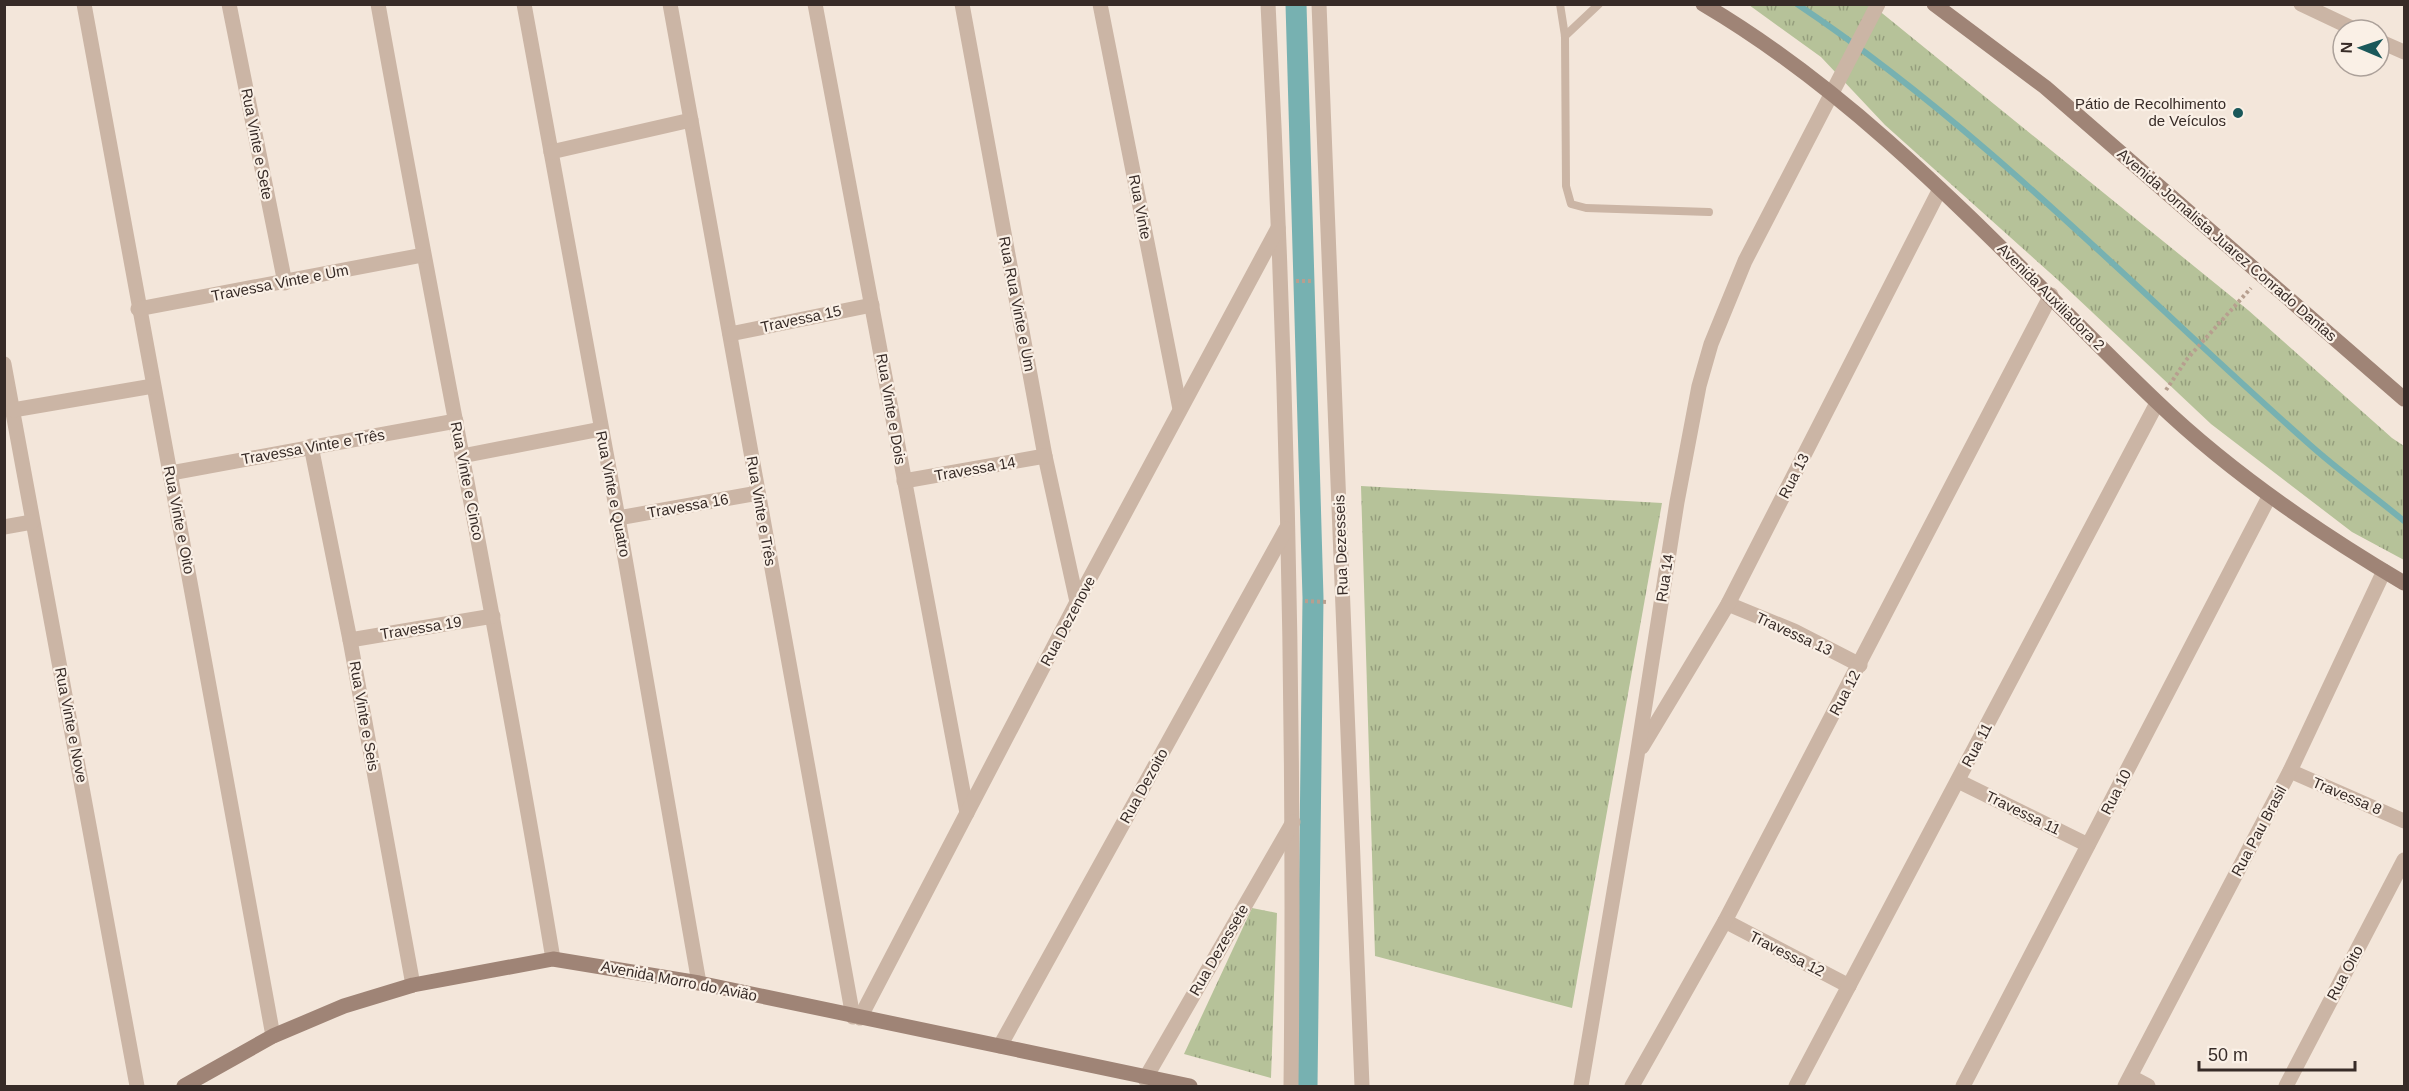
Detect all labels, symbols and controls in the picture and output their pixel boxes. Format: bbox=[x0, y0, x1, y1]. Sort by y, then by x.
north arrow bbox=[2331, 18, 2391, 78]
text: N bbox=[2338, 41, 2355, 54]
street label: Rua Vinte e Sete bbox=[238, 87, 277, 201]
place label: Pátio de Recolhimento de Veículos bbox=[2075, 95, 2226, 129]
marker: Pátio de Recolhimento de Veículos bbox=[2231, 106, 2245, 120]
street label: Avenida Jornalista Juarez Conrado Dantas bbox=[2114, 145, 2340, 344]
street label: Rua Vinte bbox=[1126, 173, 1155, 241]
street label: Rua Rua Vinte e Um bbox=[996, 235, 1039, 373]
street label: Avenida Auxiliadora 2 bbox=[1994, 240, 2108, 354]
street label: Travessa Vinte e Um bbox=[210, 261, 350, 304]
street label: Travessa 15 bbox=[759, 302, 843, 335]
street label: Rua Vinte e Dois bbox=[873, 352, 910, 466]
street label: Rua Vinte e Cinco bbox=[448, 420, 487, 542]
street label: Travessa Vinte e Três bbox=[240, 426, 386, 467]
street label: Rua Vinte e Quatro bbox=[593, 429, 634, 558]
street label: Rua 13 bbox=[1775, 450, 1812, 501]
street label: Travessa 14 bbox=[933, 453, 1017, 484]
street label: Rua Vinte e Três bbox=[743, 455, 780, 567]
street label: Rua Vinte e Oito bbox=[161, 464, 198, 575]
street label: Travessa 16 bbox=[646, 490, 730, 521]
street label: Rua Dezesseis bbox=[1330, 494, 1351, 596]
street label: Rua 14 bbox=[1652, 553, 1677, 603]
street label: Rua Dezenove bbox=[1037, 573, 1098, 669]
street label: Travessa 13 bbox=[1753, 609, 1835, 659]
street label: Travessa 19 bbox=[379, 613, 463, 642]
street label: Rua Vinte e Seis bbox=[346, 660, 383, 772]
street label: Rua Vinte e Nove bbox=[52, 666, 91, 784]
street label: Rua 12 bbox=[1826, 667, 1863, 718]
street label: Rua 11 bbox=[1958, 720, 1995, 770]
street label: Rua Dezoito bbox=[1116, 746, 1171, 826]
street label: Rua 10 bbox=[2097, 766, 2134, 817]
street label: Travessa 8 bbox=[2310, 773, 2384, 818]
street label: Rua Pau Brasil bbox=[2228, 783, 2290, 879]
street label: Travessa 11 bbox=[1983, 787, 2063, 838]
street label: Rua Dezessete bbox=[1186, 901, 1252, 998]
street label: Travessa 12 bbox=[1747, 927, 1828, 980]
street label: Rua Oito bbox=[2323, 943, 2366, 1003]
street label: Avenida Morro do Avião bbox=[600, 957, 759, 1004]
scale bar bbox=[2199, 1034, 2355, 1072]
text: 50 m bbox=[2208, 1045, 2248, 1065]

